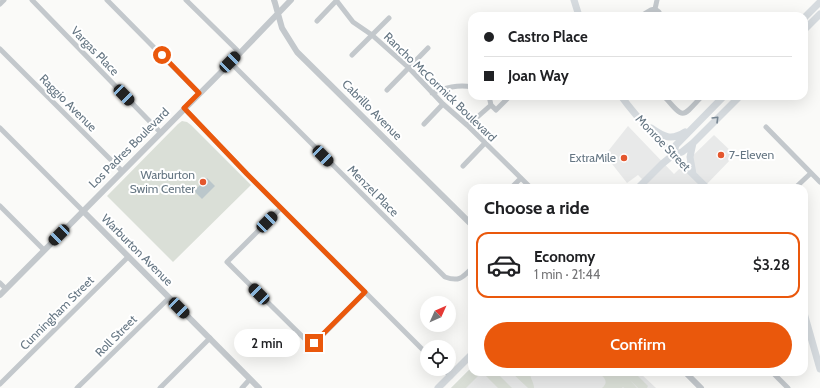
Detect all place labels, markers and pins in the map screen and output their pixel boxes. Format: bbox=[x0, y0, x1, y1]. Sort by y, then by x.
place label: 7-Eleven bbox=[729, 147, 774, 162]
place label: ExtraMile bbox=[569, 150, 616, 165]
marker: 7-Eleven bbox=[716, 150, 726, 160]
marker: ExtraMile bbox=[619, 153, 629, 163]
place label: Warburton Swim Center bbox=[130, 167, 195, 196]
marker: Warburton Swim Center bbox=[198, 177, 208, 187]

